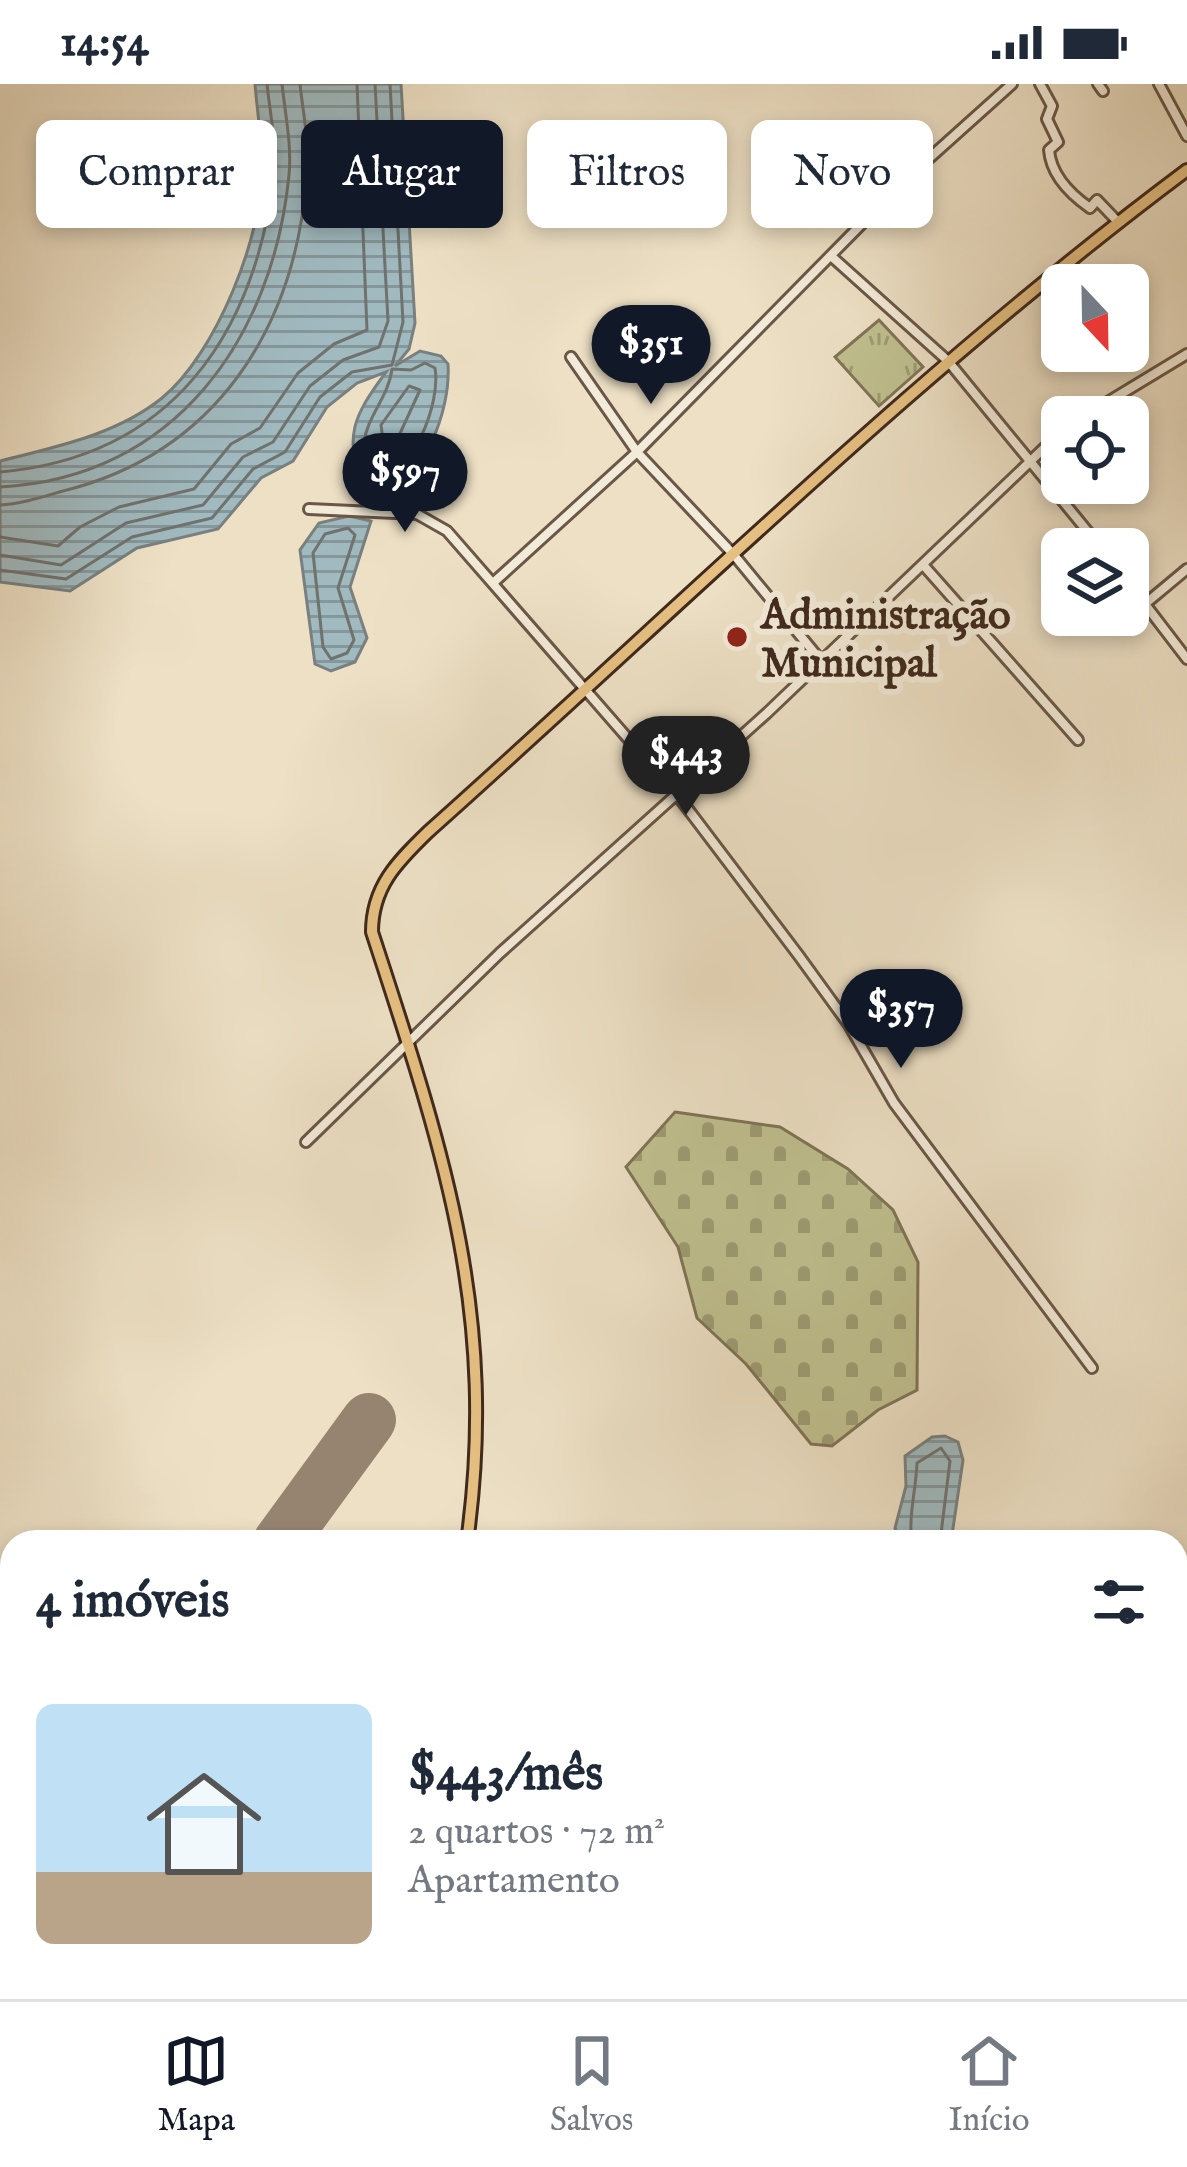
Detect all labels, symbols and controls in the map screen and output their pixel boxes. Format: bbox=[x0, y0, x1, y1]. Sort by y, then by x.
text: 14:54 bbox=[60, 14, 149, 71]
chip: Comprar bbox=[36, 120, 277, 228]
chip: Alugar bbox=[301, 120, 503, 228]
chip: Filtros bbox=[527, 120, 727, 228]
chip: Novo bbox=[751, 120, 933, 228]
north arrow bbox=[1041, 264, 1149, 372]
map controls bbox=[1041, 264, 1149, 636]
pin: $351 bbox=[580, 305, 722, 407]
text: $351 bbox=[619, 319, 683, 368]
button: locate bbox=[1041, 396, 1149, 504]
pin: $597 bbox=[334, 433, 476, 535]
text: $597 bbox=[370, 447, 441, 496]
button: layers bbox=[1041, 528, 1149, 636]
place label: Administração Municipal bbox=[759, 590, 1011, 691]
marker: Administração Municipal bbox=[724, 624, 750, 650]
pin: $443 bbox=[615, 716, 757, 818]
text: $443 bbox=[649, 730, 723, 779]
pin: $357 bbox=[830, 969, 972, 1071]
text: $357 bbox=[867, 983, 935, 1032]
icon: filters bbox=[1086, 1569, 1152, 1635]
text: 4 imóveis bbox=[36, 1570, 229, 1635]
text: $443/mês bbox=[408, 1743, 603, 1808]
icon: home bbox=[132, 1752, 276, 1896]
text: 2 quartos · 72 m² bbox=[408, 1808, 665, 1857]
text: Apartamento bbox=[408, 1857, 620, 1906]
tab: Mapa bbox=[157, 2028, 235, 2142]
tab: Salvos bbox=[550, 2028, 633, 2142]
tab: Início bbox=[948, 2028, 1030, 2142]

